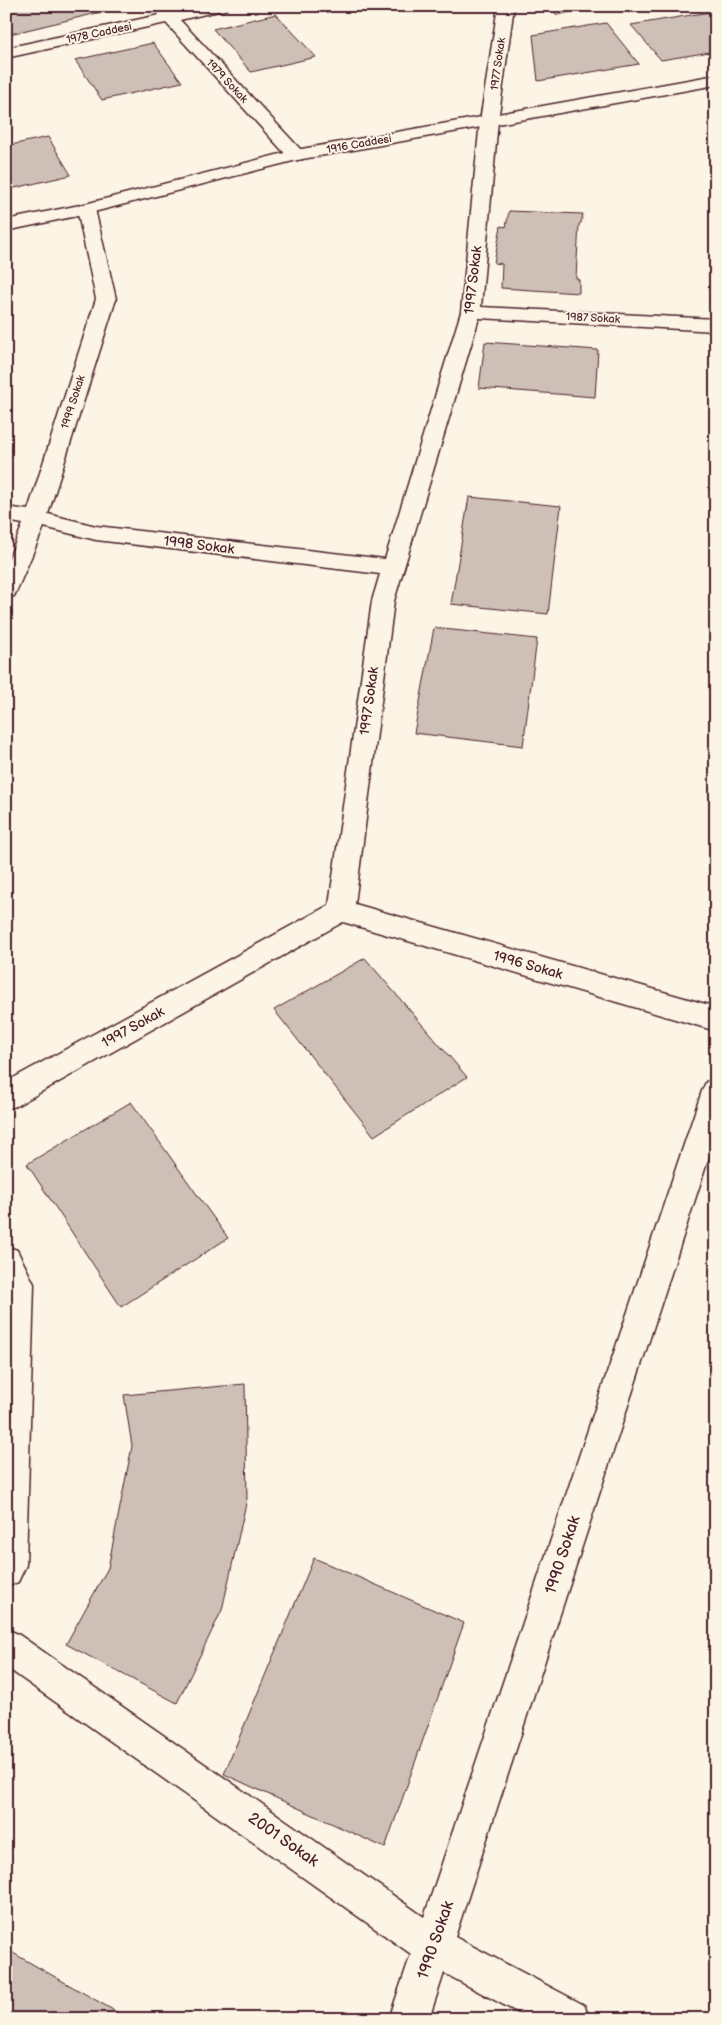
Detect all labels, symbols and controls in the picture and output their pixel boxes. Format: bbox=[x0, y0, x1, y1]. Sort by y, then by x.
street label: 1978 Caddesi bbox=[65, 20, 133, 46]
street label: 1977 Sokak bbox=[488, 36, 508, 91]
street label: 1979 Sokak bbox=[204, 57, 251, 106]
street label: 1916 Caddesi bbox=[325, 132, 393, 156]
street label: 1997 Sokak bbox=[460, 245, 486, 315]
street label: 1987 Sokak bbox=[566, 310, 621, 326]
street label: 1999 Sokak bbox=[58, 373, 88, 431]
street label: 1998 Sokak bbox=[163, 532, 235, 558]
street label: 1997 Sokak bbox=[356, 666, 382, 736]
street label: 1996 Sokak bbox=[491, 947, 565, 983]
street label: 1997 Sokak bbox=[99, 1003, 167, 1051]
street label: 1990 Sokak bbox=[541, 1513, 585, 1597]
street label: 2001 Sokak bbox=[244, 1809, 322, 1871]
street label: 1990 Sokak bbox=[414, 1898, 458, 1982]

